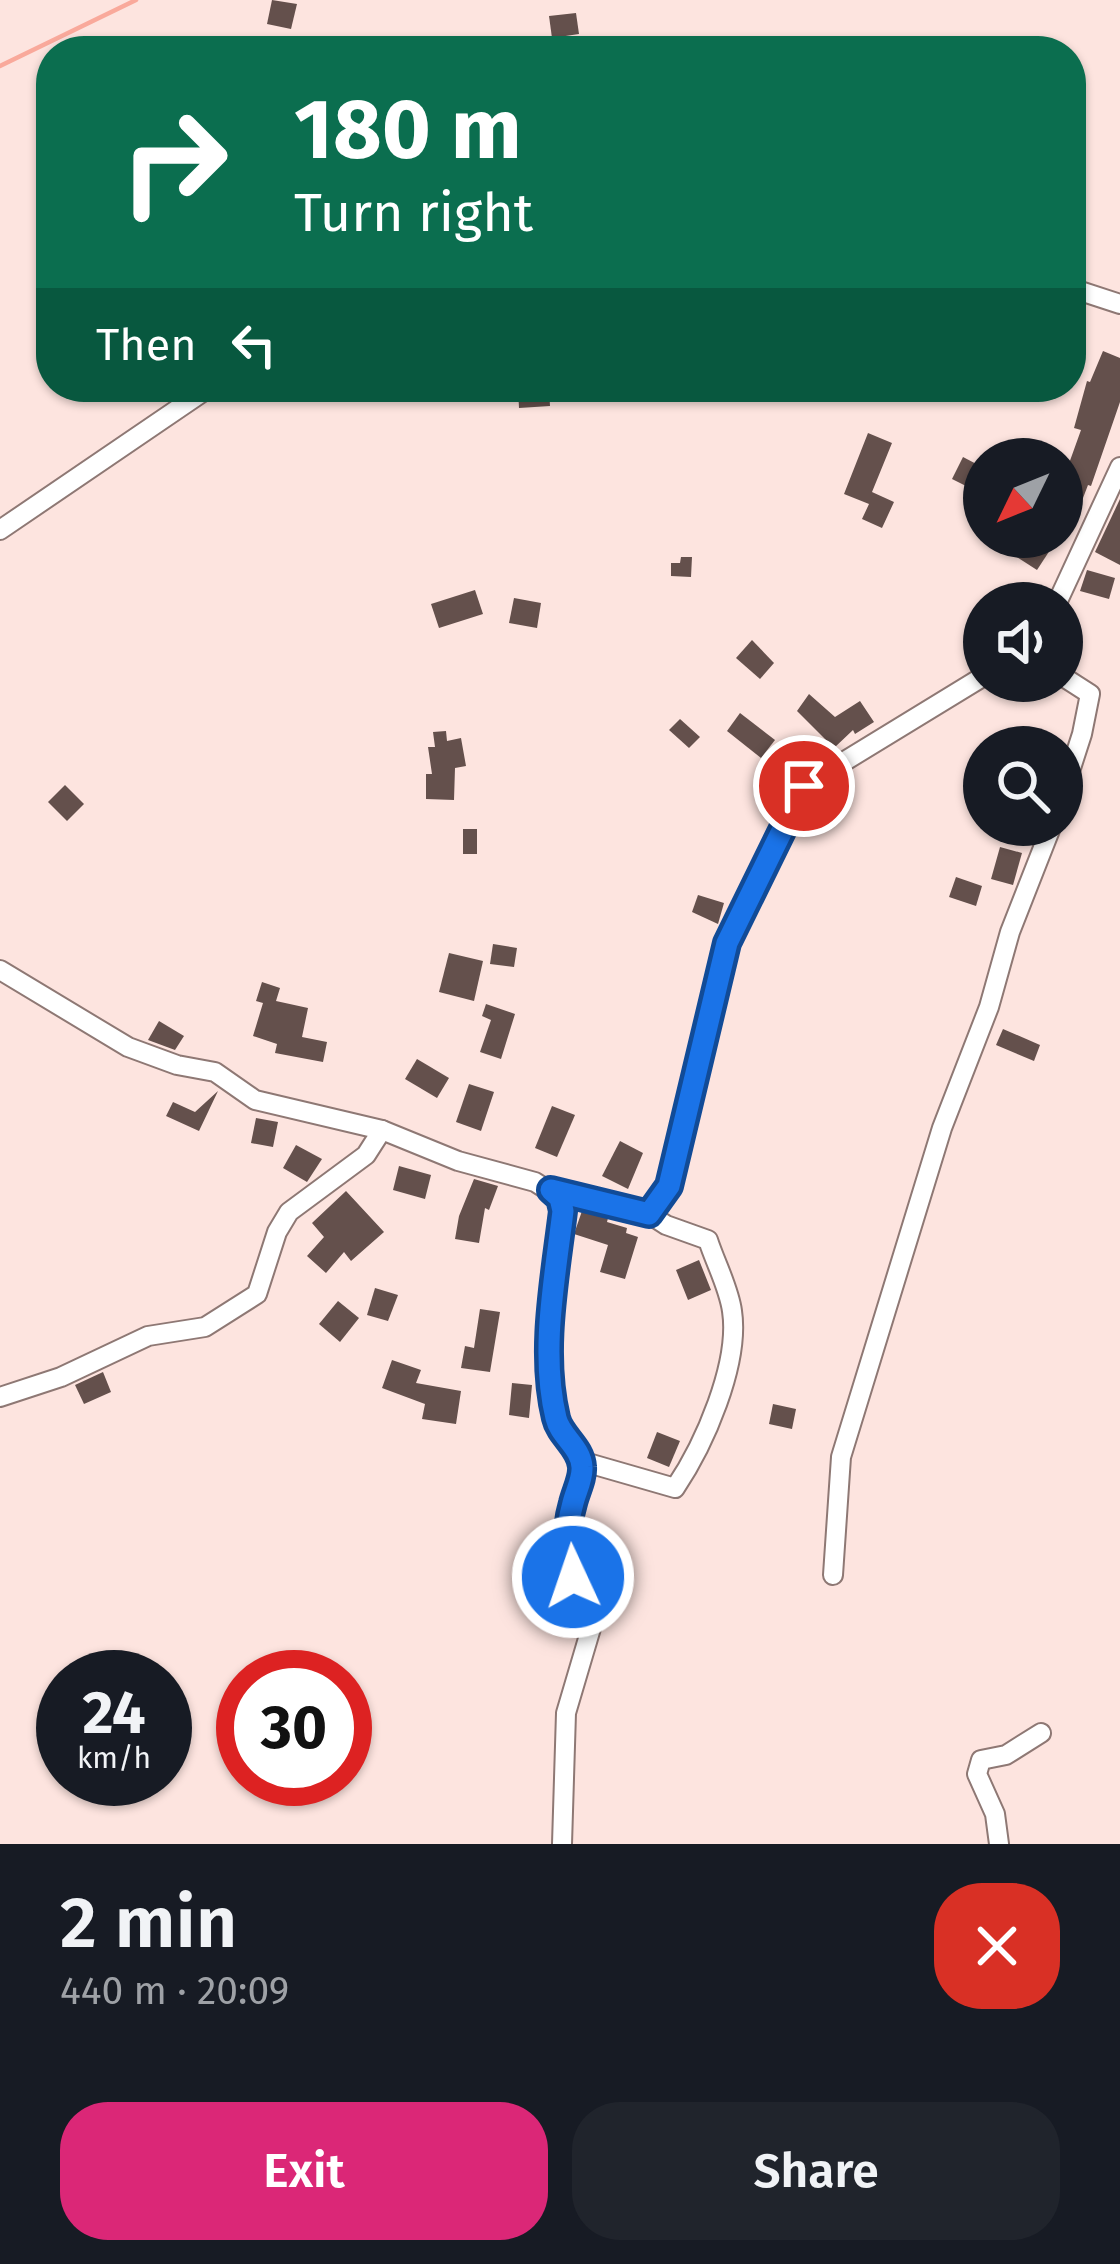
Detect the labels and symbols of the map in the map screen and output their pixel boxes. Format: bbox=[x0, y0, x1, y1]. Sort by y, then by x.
north arrow bbox=[963, 438, 1083, 558]
pin bbox=[753, 735, 855, 837]
position arrow bbox=[510, 1514, 636, 1640]
speed limit sign: 30 bbox=[216, 1650, 372, 1806]

